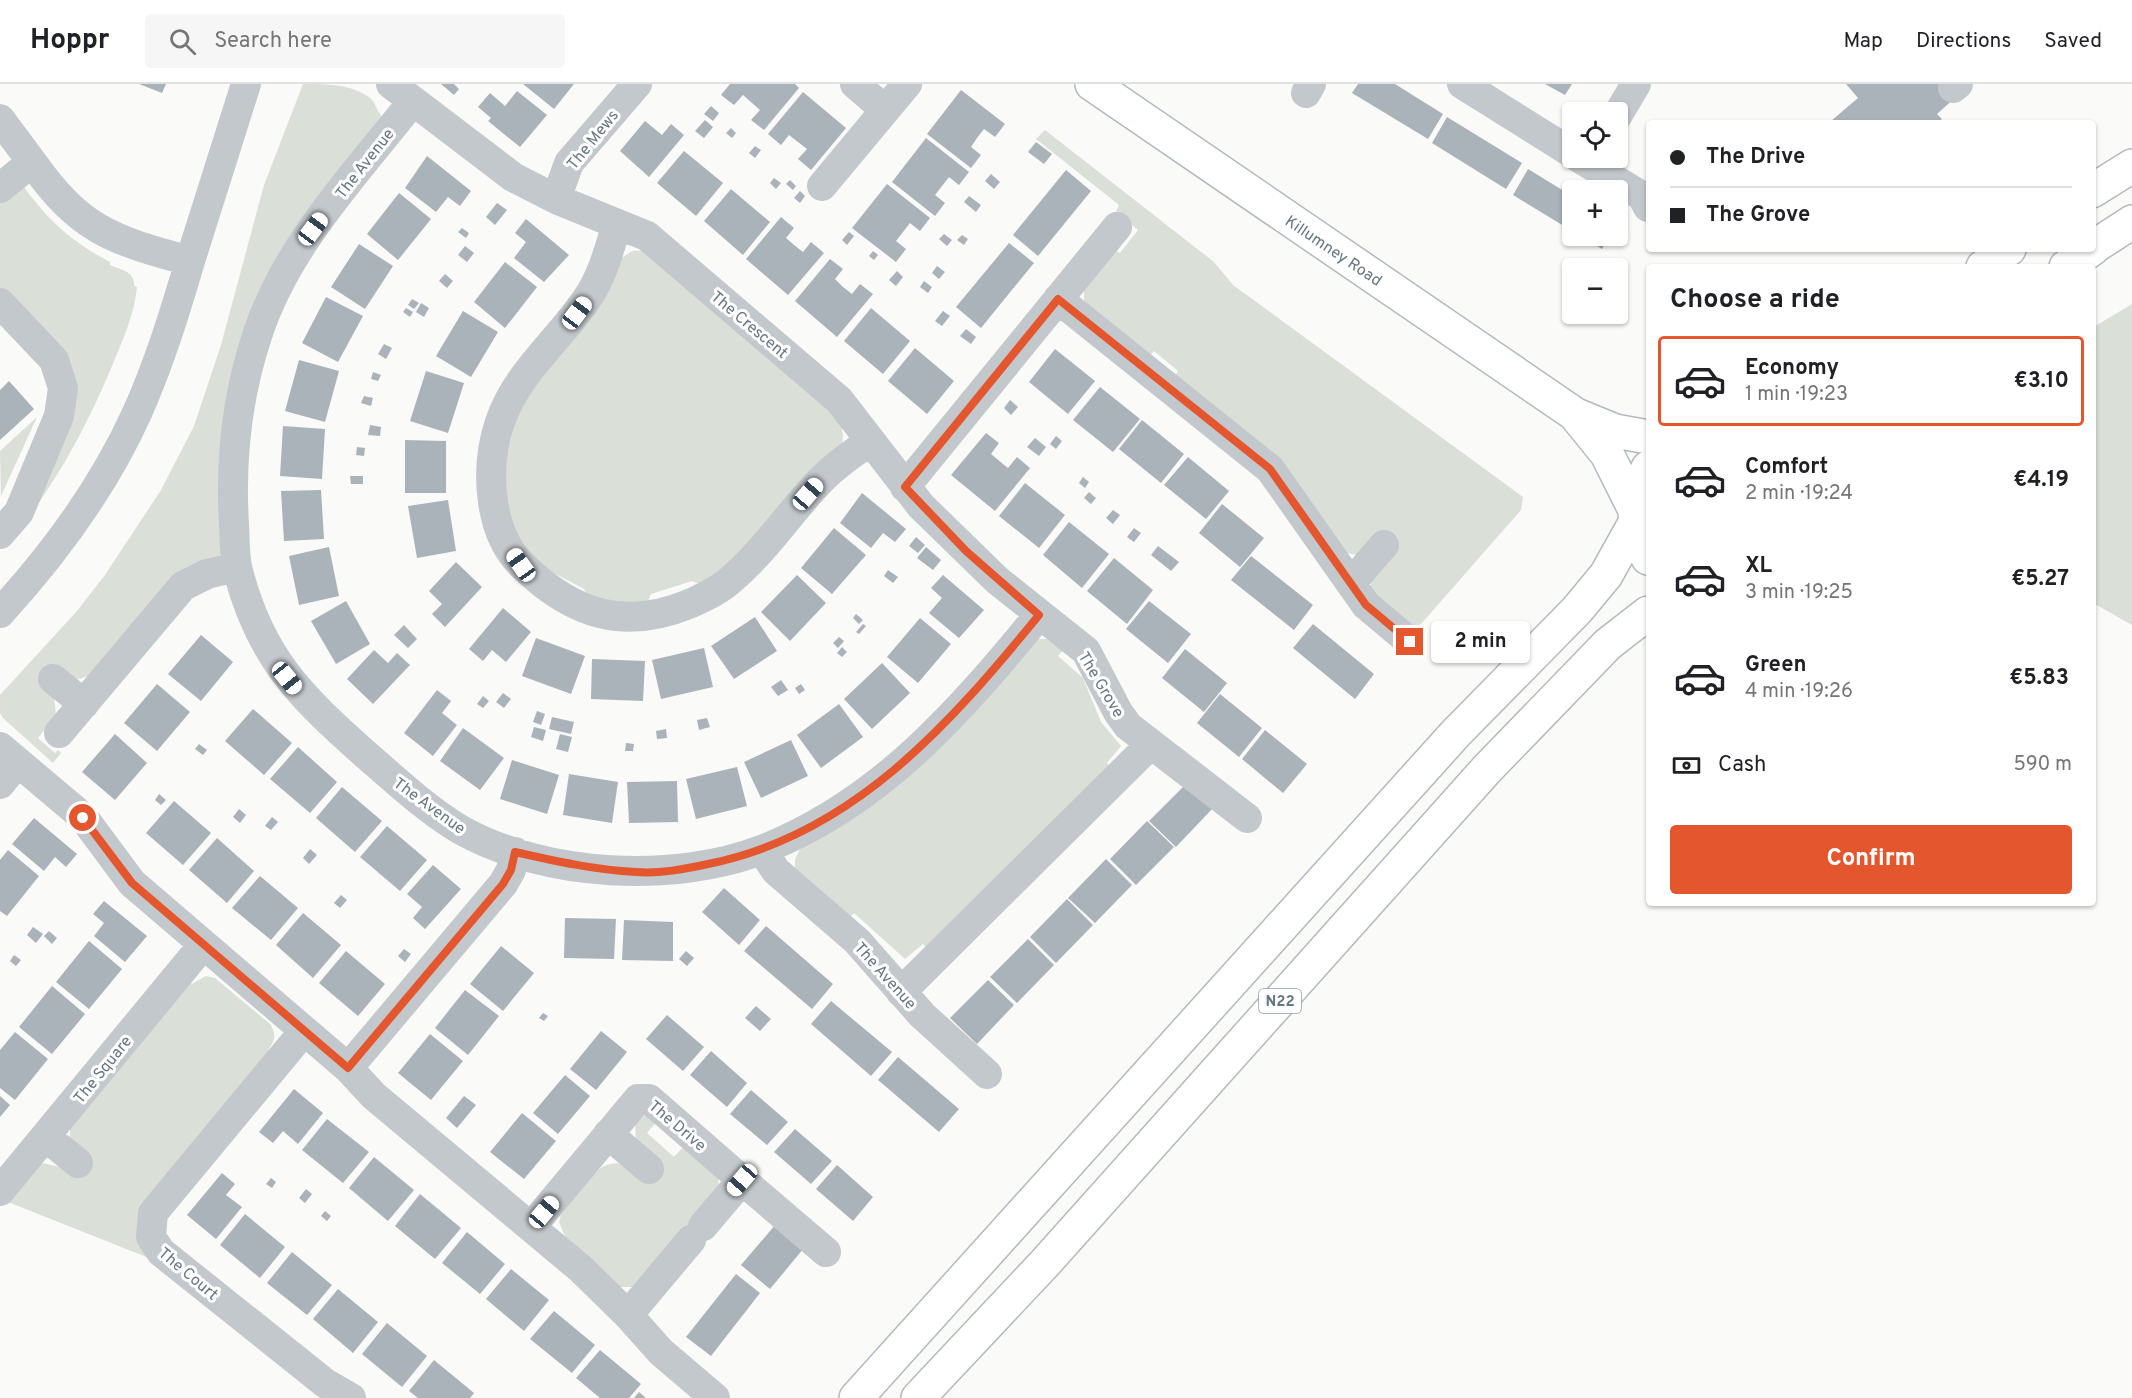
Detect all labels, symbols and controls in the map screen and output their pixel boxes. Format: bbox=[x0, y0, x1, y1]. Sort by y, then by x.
search box bbox=[145, 14, 565, 68]
text: Hoppr bbox=[30, 23, 109, 59]
icon: search bbox=[166, 25, 199, 58]
text: Search here bbox=[214, 28, 332, 55]
text: Map bbox=[1843, 28, 1883, 55]
text: Directions bbox=[1916, 28, 2011, 55]
text: Saved bbox=[2044, 28, 2102, 55]
map controls bbox=[1562, 102, 1628, 324]
button: locate bbox=[1562, 102, 1628, 168]
street label: The Mews bbox=[563, 106, 624, 174]
street label: The Avenue bbox=[332, 125, 399, 203]
text: The Drive bbox=[1706, 144, 1805, 171]
button: + bbox=[1562, 180, 1628, 246]
text: The Grove bbox=[1706, 202, 1810, 229]
car bbox=[295, 209, 331, 249]
street label: Killumney Road bbox=[1281, 212, 1385, 291]
button: − bbox=[1562, 258, 1628, 324]
text: Choose a ride bbox=[1670, 283, 1840, 317]
street label: The Crescent bbox=[706, 287, 791, 364]
car bbox=[559, 293, 595, 333]
icon: car bbox=[1673, 354, 1727, 408]
text: Economy bbox=[1745, 355, 1839, 382]
text: €3.10 bbox=[2014, 368, 2069, 395]
text: 1 min · 19:23 bbox=[1745, 382, 1848, 408]
icon: car bbox=[1673, 453, 1727, 507]
text: Comfort bbox=[1745, 454, 1828, 481]
text: €4.19 bbox=[2013, 467, 2069, 494]
car bbox=[789, 475, 827, 513]
text: 2 min · 19:24 bbox=[1745, 481, 1853, 507]
car bbox=[503, 545, 539, 585]
icon: car bbox=[1673, 552, 1727, 606]
text: XL bbox=[1745, 553, 1772, 580]
text: €5.27 bbox=[2011, 566, 2069, 593]
text: 3 min · 19:25 bbox=[1745, 580, 1853, 606]
callout: 2 min bbox=[1431, 621, 1530, 663]
route end bbox=[1396, 628, 1423, 655]
text: 2 min bbox=[1454, 629, 1507, 655]
street label: The Grove bbox=[1073, 648, 1128, 722]
icon: car bbox=[1673, 651, 1727, 705]
text: Green bbox=[1745, 652, 1807, 679]
car bbox=[269, 658, 305, 698]
text: €5.83 bbox=[2009, 665, 2069, 692]
text: 4 min · 19:26 bbox=[1745, 679, 1853, 705]
icon: cash bbox=[1670, 749, 1703, 782]
text: Cash bbox=[1718, 752, 1767, 779]
text: 590 m bbox=[2014, 752, 2072, 778]
street label: The Avenue bbox=[389, 774, 469, 839]
route start bbox=[69, 804, 96, 831]
button: Confirm bbox=[1670, 825, 2072, 894]
street label: The Avenue bbox=[849, 939, 920, 1014]
road number: N22 bbox=[1259, 989, 1301, 1013]
street label: The Square bbox=[70, 1032, 137, 1108]
street label: The Drive bbox=[644, 1097, 710, 1156]
car bbox=[723, 1161, 761, 1199]
car bbox=[526, 1192, 562, 1232]
street label: The Court bbox=[154, 1244, 222, 1305]

